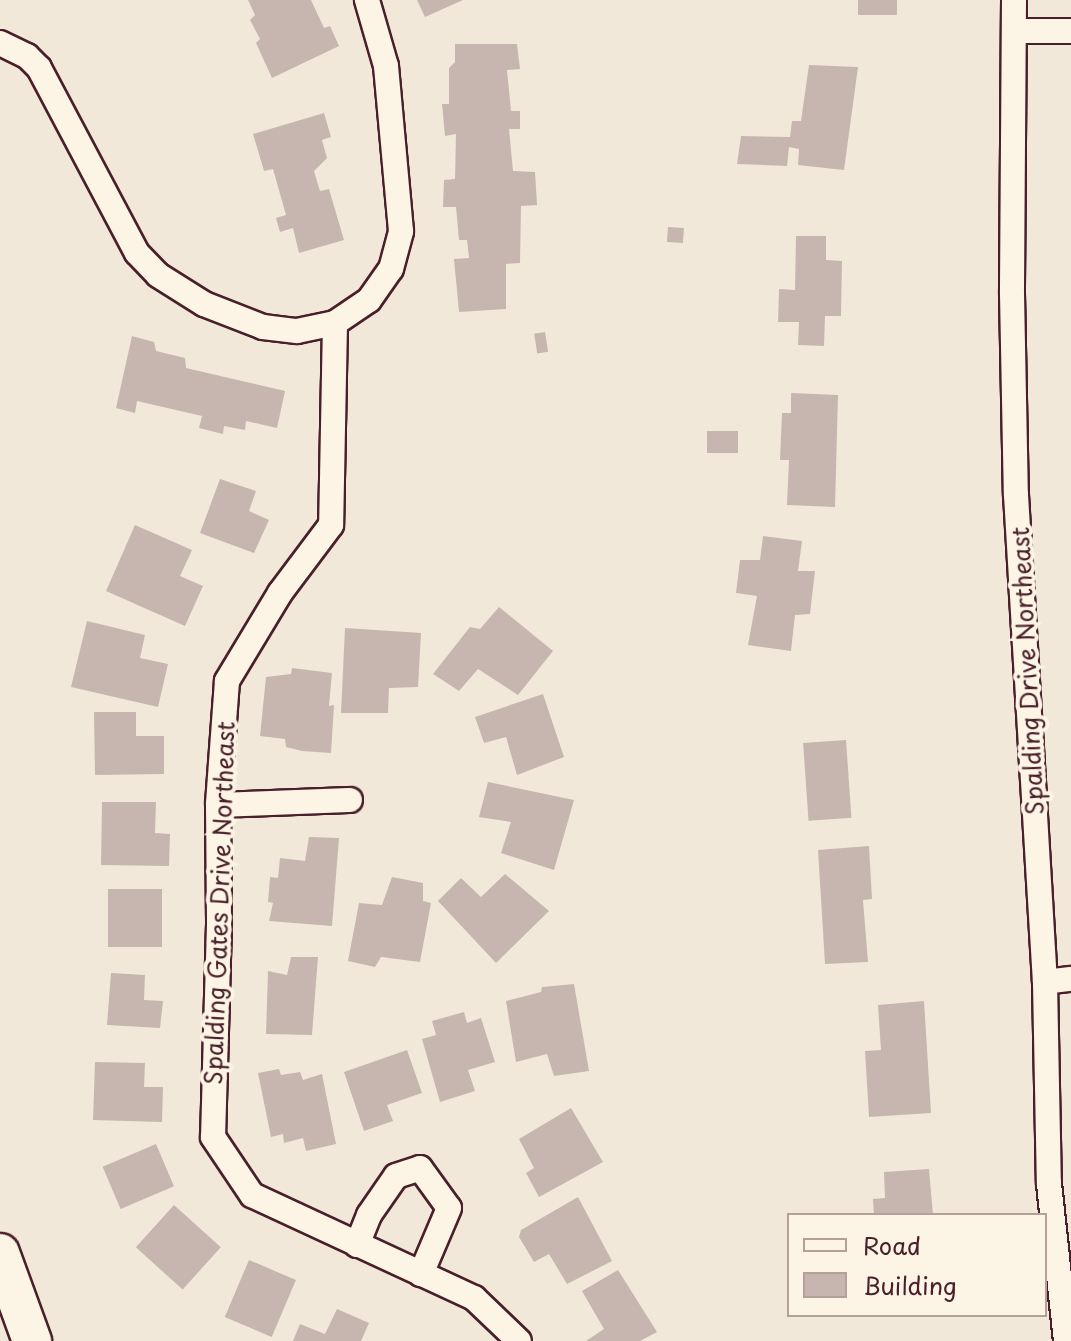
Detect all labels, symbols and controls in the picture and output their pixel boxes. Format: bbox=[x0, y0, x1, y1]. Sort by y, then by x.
street label: Spalding Drive Northeast bbox=[1005, 525, 1049, 817]
street label: Spalding Gates Drive Northeast bbox=[198, 720, 240, 1086]
legend bbox=[787, 1213, 1047, 1317]
text: Road bbox=[863, 1227, 921, 1263]
text: Building bbox=[863, 1267, 957, 1303]

